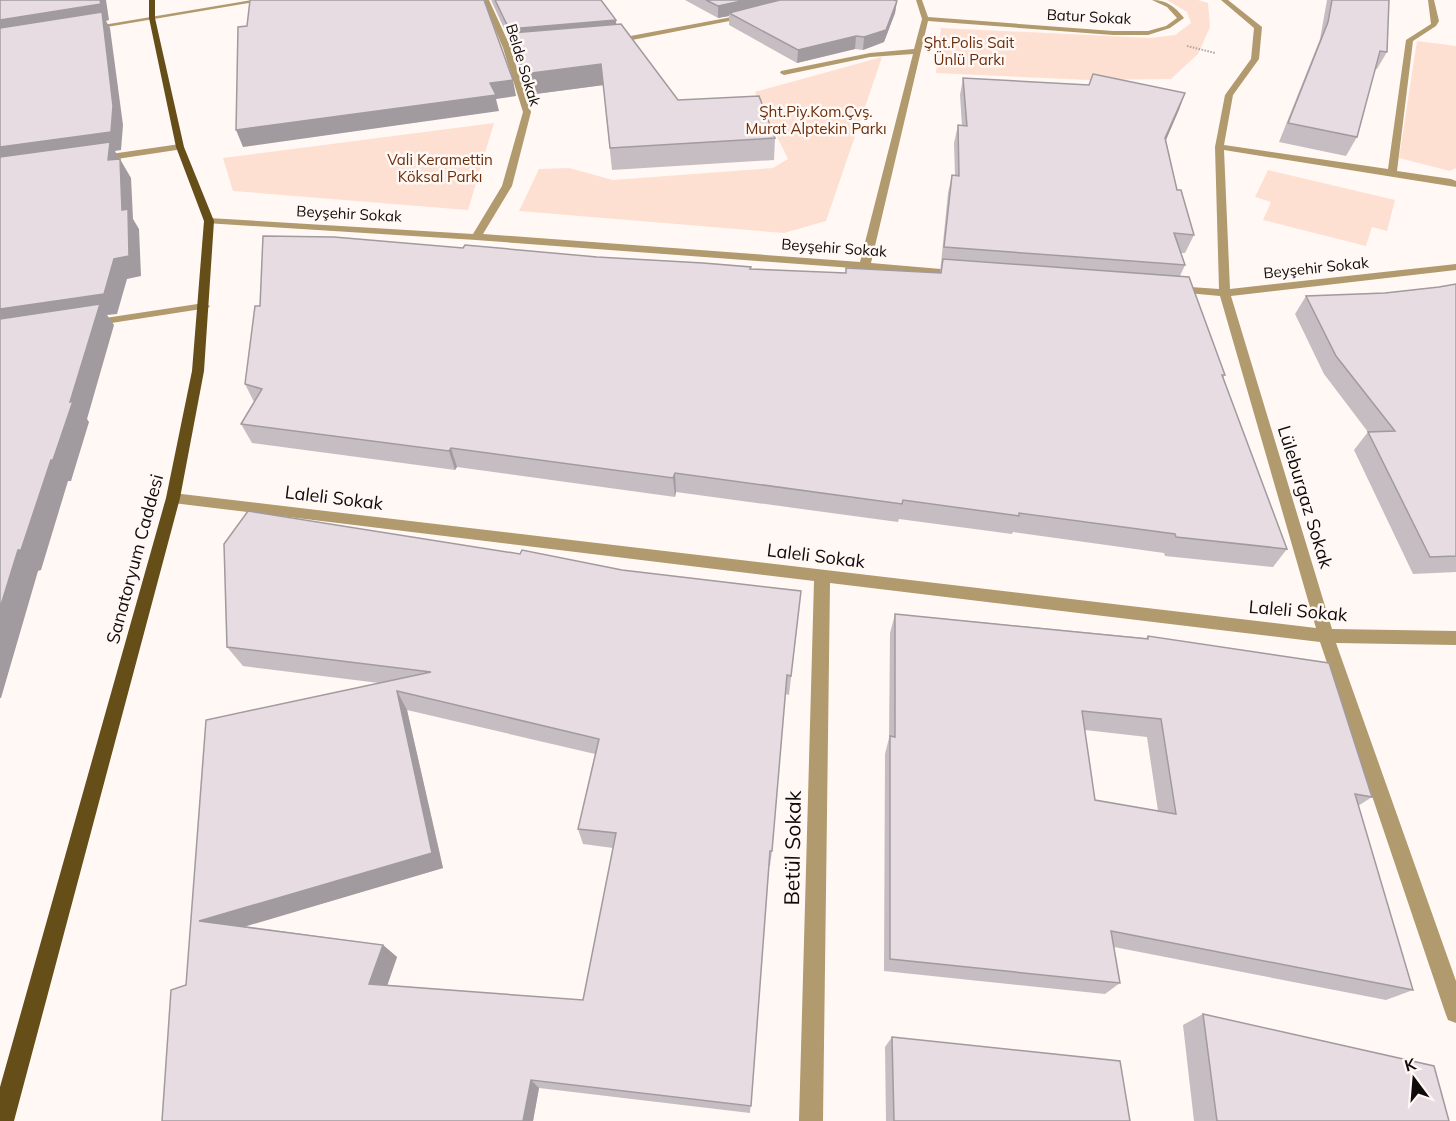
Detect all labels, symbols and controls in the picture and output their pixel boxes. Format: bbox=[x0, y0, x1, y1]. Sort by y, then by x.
street label: Batur Sokak bbox=[1046, 5, 1132, 28]
street label: Belde Sokak bbox=[502, 21, 545, 109]
park label: Şht.Polis Sait Ünlü Parkı bbox=[924, 33, 1014, 69]
park label: Şht.Piy.Kom.Çvş. Murat Alptekin Parkı bbox=[745, 102, 887, 138]
park label: Vali Keramettin Köksal Parkı bbox=[387, 150, 493, 186]
street label: Beyşehir Sokak bbox=[296, 201, 403, 226]
street label: Beyşehir Sokak bbox=[781, 234, 888, 261]
street label: Beyşehir Sokak bbox=[1262, 253, 1370, 282]
street label: Lüleburgaz Sokak bbox=[1273, 423, 1338, 572]
street label: Sanatoryum Caddesi bbox=[101, 471, 168, 646]
street label: Laleli Sokak bbox=[284, 480, 385, 515]
street label: Laleli Sokak bbox=[766, 538, 867, 573]
street label: Laleli Sokak bbox=[1248, 595, 1349, 626]
street label: Betül Sokak bbox=[778, 790, 806, 906]
north arrow bbox=[1384, 1049, 1444, 1109]
text: K bbox=[1402, 1053, 1419, 1076]

